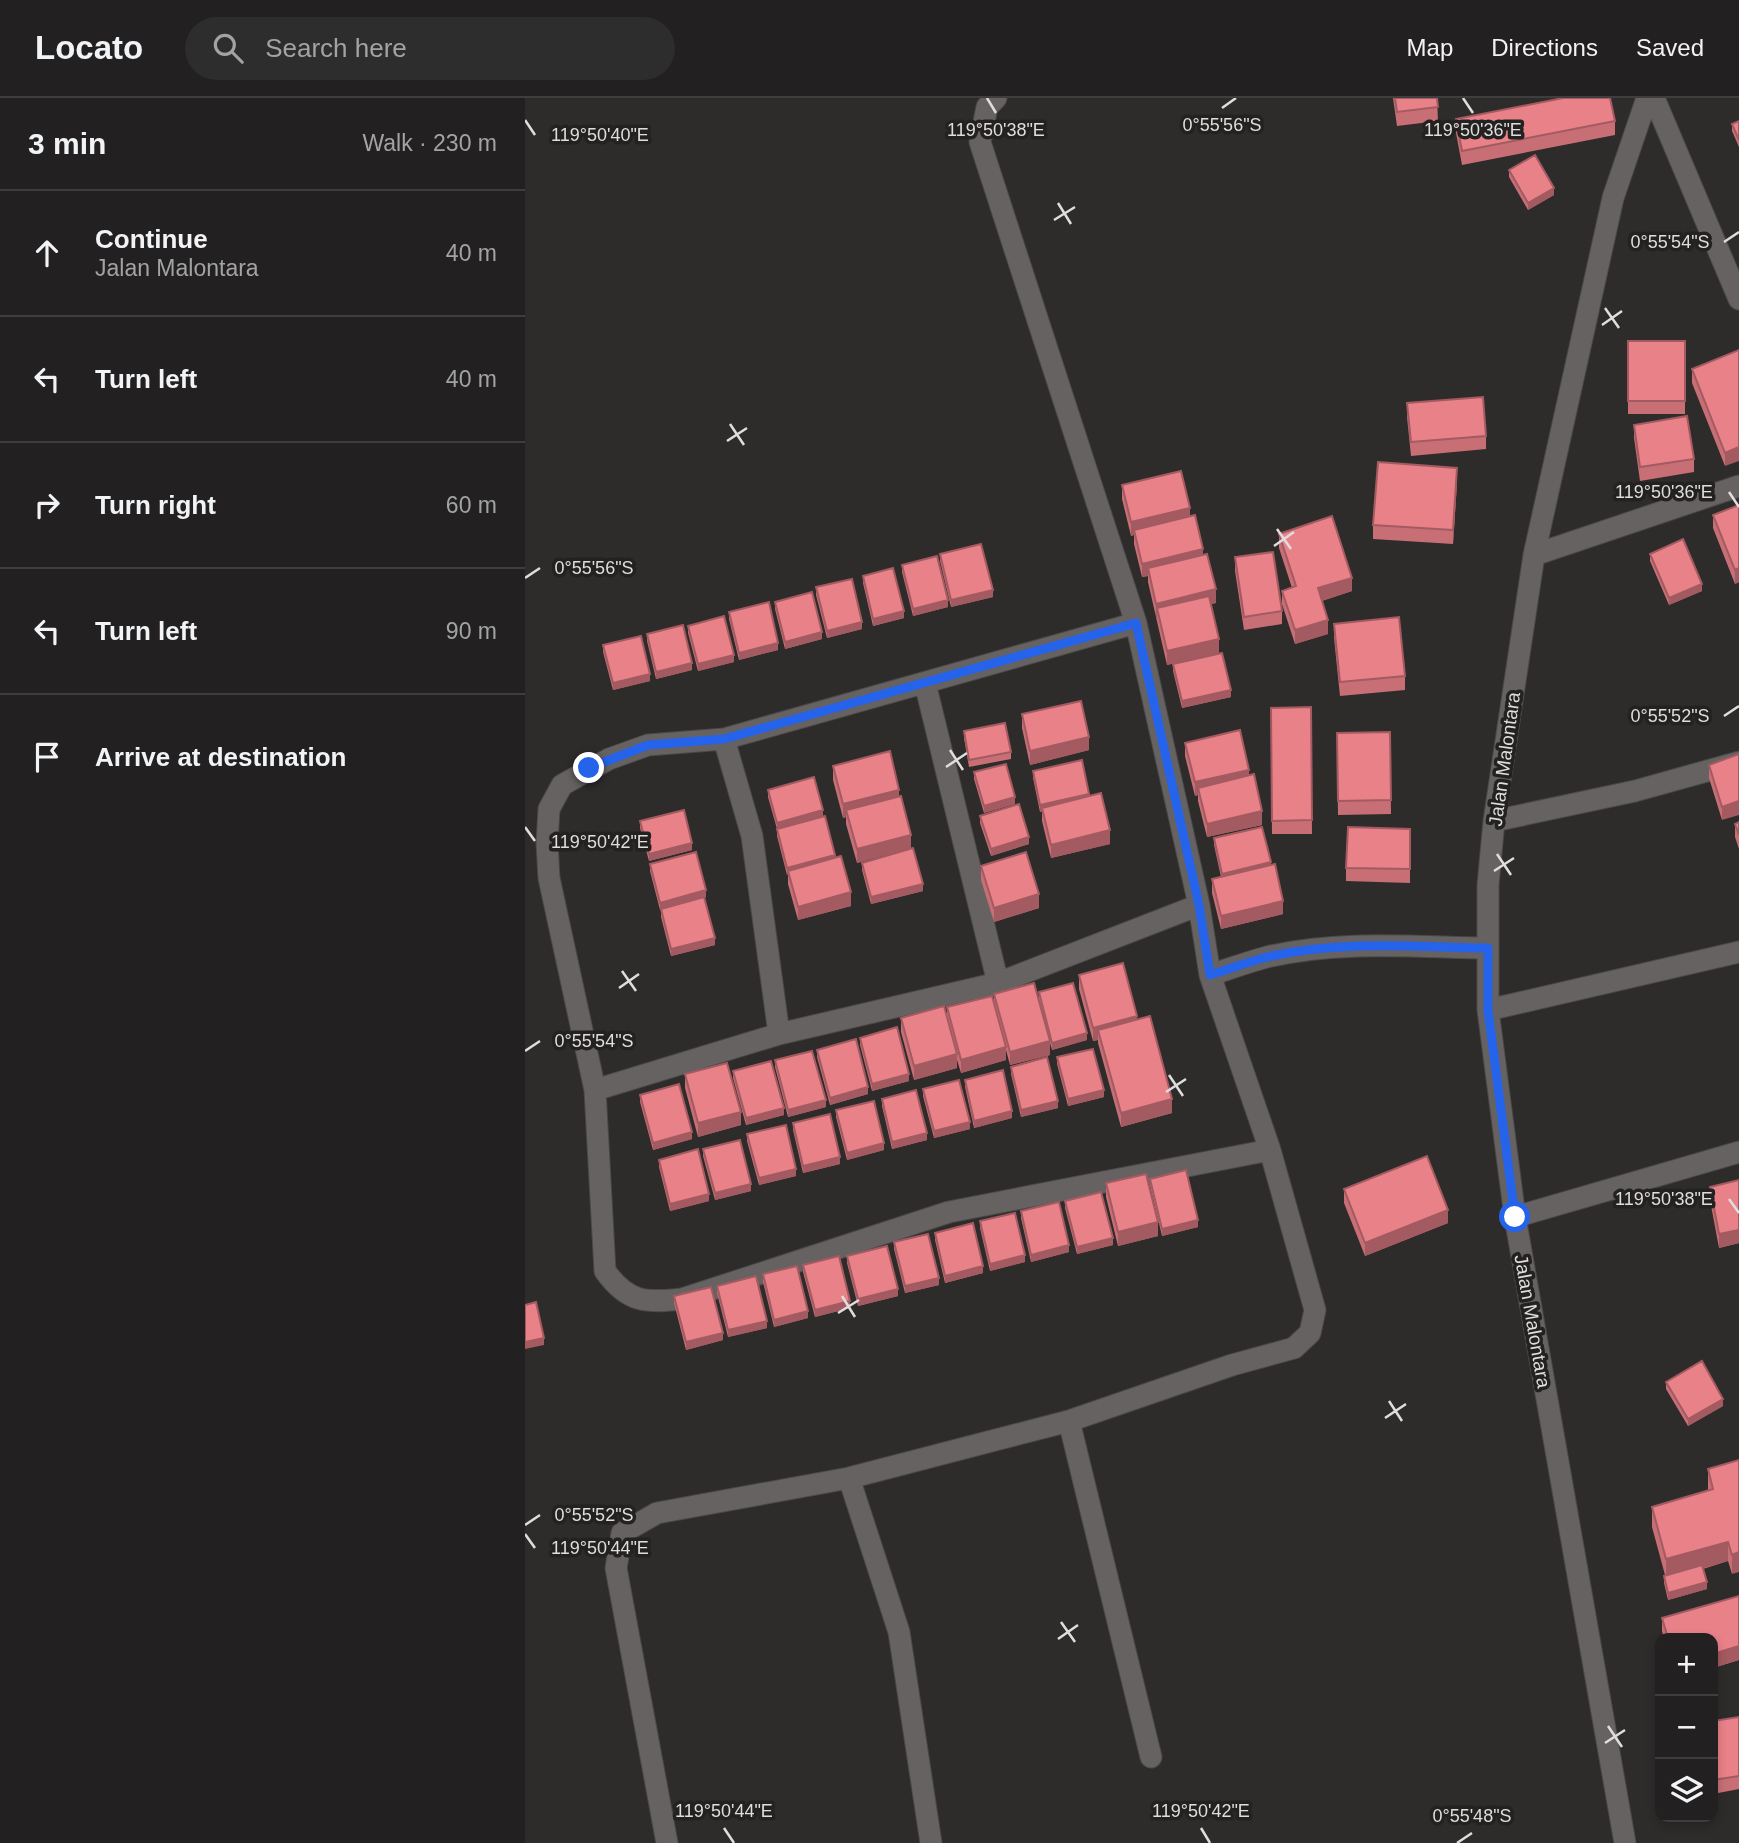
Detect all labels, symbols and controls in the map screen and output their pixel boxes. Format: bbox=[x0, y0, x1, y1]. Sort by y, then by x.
search box bbox=[185, 17, 675, 80]
text: Locato bbox=[35, 29, 143, 66]
icon: search bbox=[209, 29, 247, 67]
text: Search here bbox=[265, 33, 407, 63]
text: Map bbox=[1407, 34, 1453, 61]
text: Directions bbox=[1491, 34, 1598, 61]
text: Saved bbox=[1636, 34, 1704, 61]
text: 0°55'56"S bbox=[1182, 115, 1262, 135]
text: 119°50'38"E bbox=[947, 120, 1045, 140]
text: 119°50'36"E bbox=[1424, 120, 1522, 140]
text: 119°50'40"E bbox=[551, 125, 649, 145]
text: 3 min bbox=[28, 127, 106, 160]
text: Walk · 230 m bbox=[362, 130, 497, 156]
text: Continue bbox=[95, 224, 208, 254]
text: 0°55'54"S bbox=[1630, 232, 1710, 252]
icon: ahead bbox=[28, 234, 66, 272]
text: 40 m bbox=[446, 240, 497, 266]
text: Jalan Malontara bbox=[95, 255, 259, 281]
icon: left bbox=[28, 360, 66, 398]
text: Turn left bbox=[95, 364, 197, 394]
text: 40 m bbox=[446, 366, 497, 392]
text: 119°50'36"E bbox=[1615, 482, 1713, 502]
icon: right bbox=[28, 486, 66, 524]
text: Turn right bbox=[95, 490, 216, 520]
text: 60 m bbox=[446, 492, 497, 518]
text: 0°55'56"S bbox=[554, 558, 634, 578]
icon: left bbox=[28, 612, 66, 650]
text: Turn left bbox=[95, 616, 197, 646]
text: 90 m bbox=[446, 618, 497, 644]
street label: Jalan Malontara bbox=[1485, 690, 1524, 827]
text: 0°55'52"S bbox=[1630, 706, 1710, 726]
icon: arrive bbox=[28, 738, 66, 776]
text: Arrive at destination bbox=[95, 742, 346, 772]
route end bbox=[573, 752, 604, 783]
text: 119°50'42"E bbox=[551, 832, 649, 852]
text: 0°55'54"S bbox=[554, 1031, 634, 1051]
text: 119°50'38"E bbox=[1615, 1189, 1713, 1209]
route start bbox=[1499, 1201, 1530, 1232]
street label: Jalan Malontara bbox=[1510, 1253, 1555, 1390]
text: 0°55'52"S bbox=[554, 1505, 634, 1525]
text: 119°50'44"E bbox=[551, 1538, 649, 1558]
map controls bbox=[1655, 1633, 1718, 1822]
button: + bbox=[1655, 1633, 1718, 1696]
button: − bbox=[1655, 1696, 1718, 1759]
button: layers bbox=[1655, 1759, 1718, 1822]
text: 119°50'44"E bbox=[675, 1801, 773, 1821]
text: 119°50'42"E bbox=[1152, 1801, 1250, 1821]
text: 0°55'48"S bbox=[1432, 1806, 1512, 1826]

